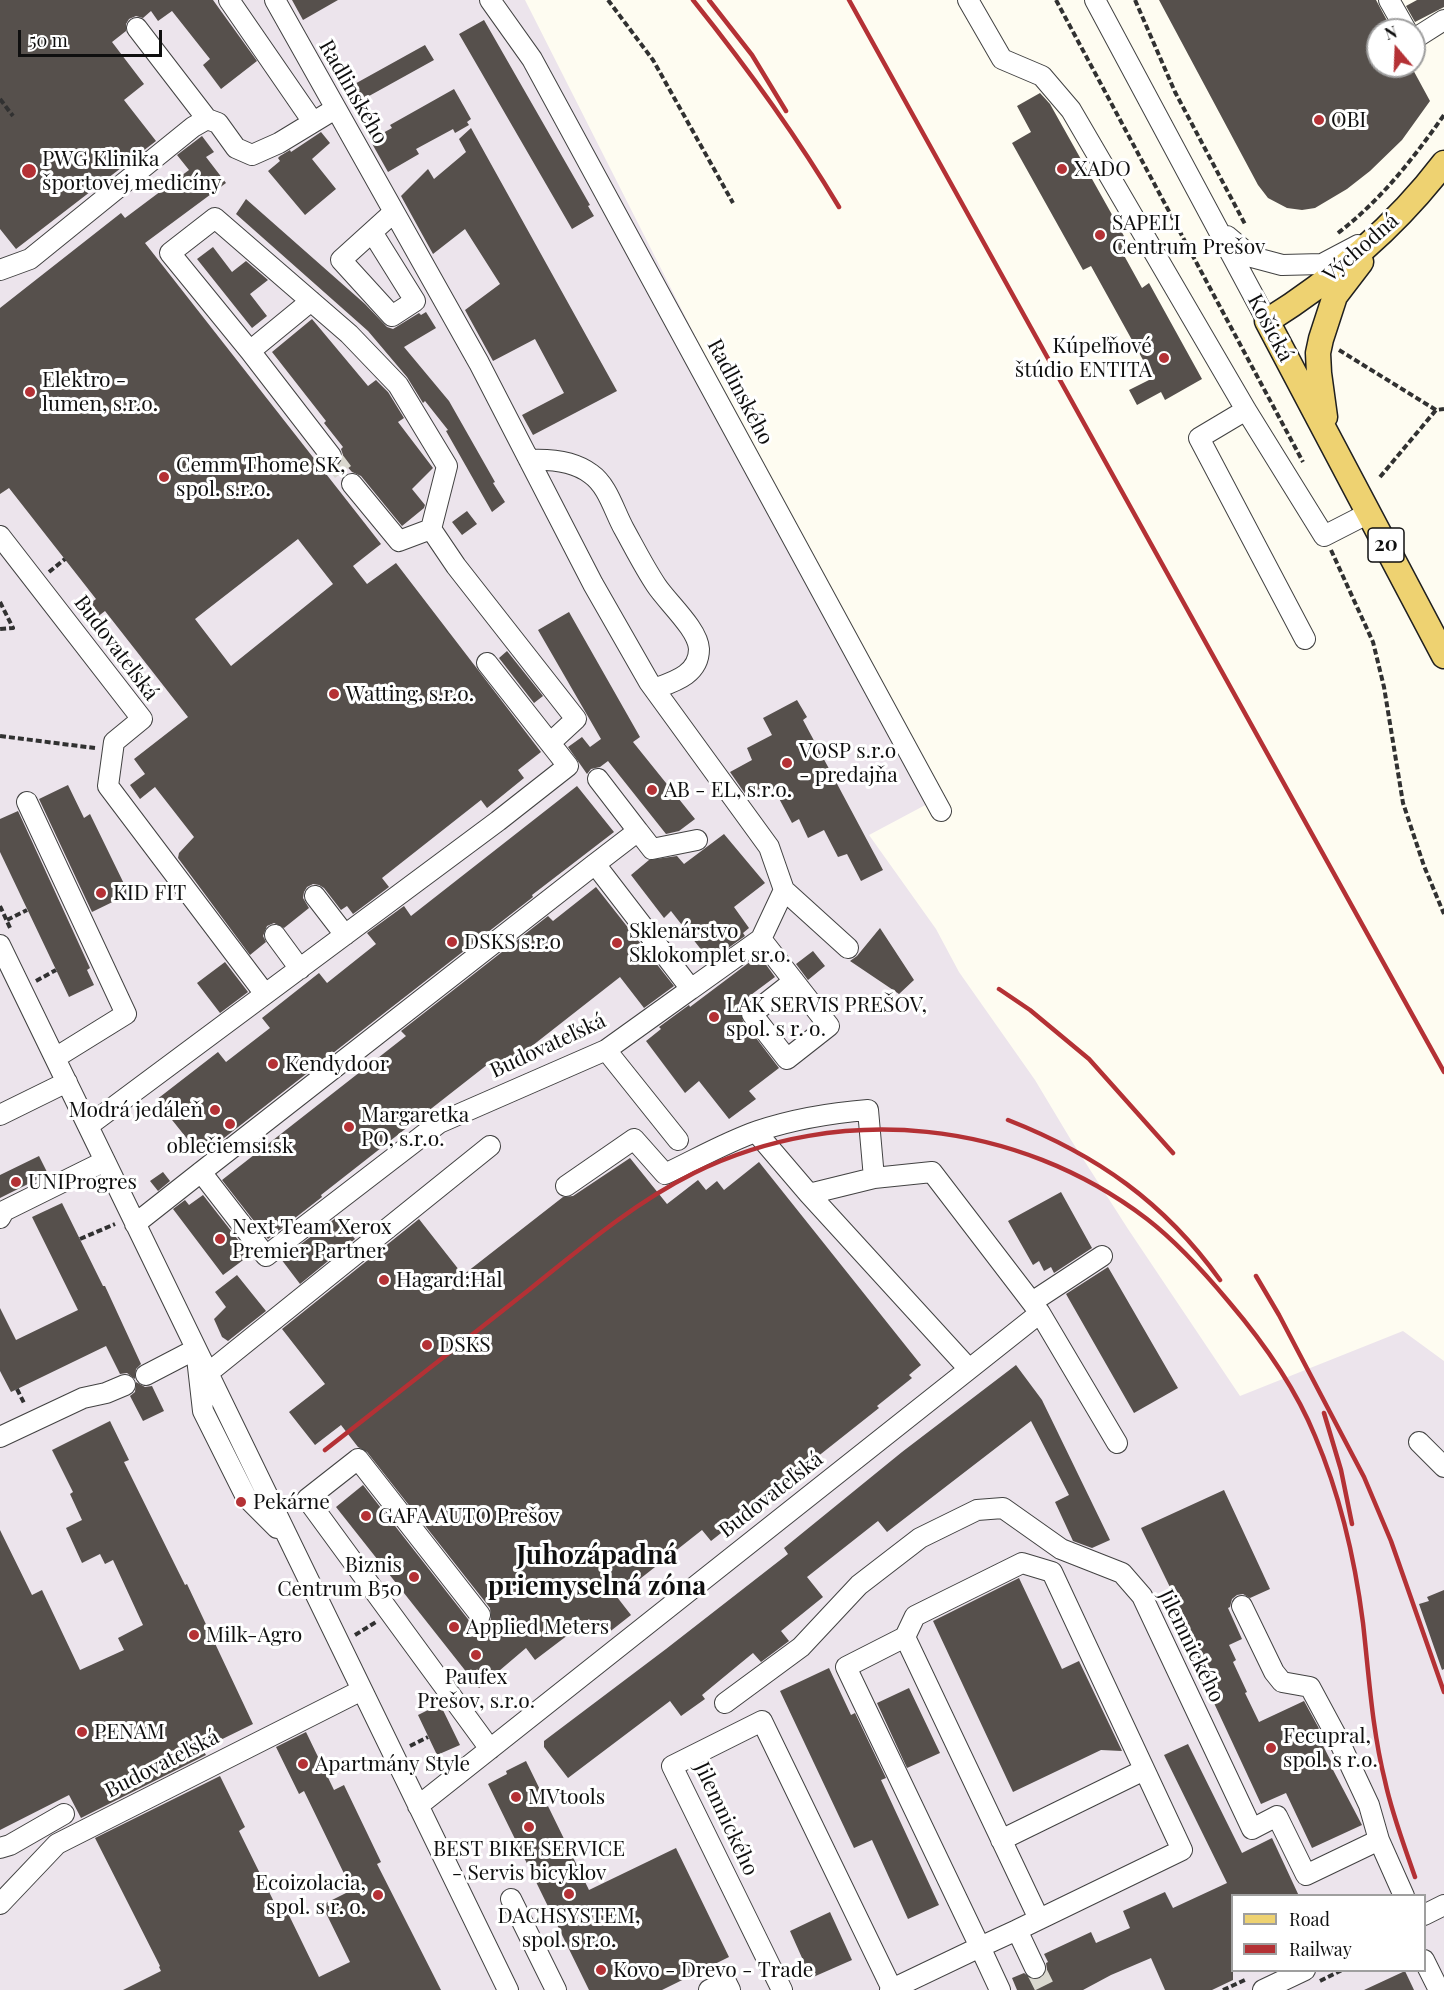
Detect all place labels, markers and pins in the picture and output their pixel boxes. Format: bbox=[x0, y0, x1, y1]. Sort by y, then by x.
place label: OBI bbox=[1331, 107, 1366, 133]
marker: OBI bbox=[1312, 113, 1326, 127]
place label: PWG Klinika športovej medicíny bbox=[42, 146, 222, 196]
place label: XADO bbox=[1074, 156, 1131, 182]
marker: PWG Klinika športovej medicíny bbox=[20, 162, 38, 180]
marker: XADO bbox=[1055, 162, 1069, 176]
place label: SAPELI Centrum Prešov bbox=[1112, 210, 1265, 260]
marker: SAPELI Centrum Prešov bbox=[1093, 228, 1107, 242]
place label: Kúpeľňové štúdio ENTITA bbox=[1015, 333, 1152, 383]
marker: Kúpeľňové štúdio ENTITA bbox=[1157, 351, 1171, 365]
place label: Elektro - lumen, s.r.o. bbox=[42, 367, 158, 417]
marker: Elektro - lumen, s.r.o. bbox=[23, 385, 37, 399]
place label: Cemm Thome SK, spol. s.r.o. bbox=[176, 452, 345, 502]
marker: Cemm Thome SK, spol. s.r.o. bbox=[157, 470, 171, 484]
place label: Watting, s.r.o. bbox=[346, 681, 474, 707]
marker: Watting, s.r.o. bbox=[327, 687, 341, 701]
place label: VOSP s.r.o - predajňa bbox=[799, 738, 898, 788]
marker: VOSP s.r.o - predajňa bbox=[780, 756, 794, 770]
place label: AB - EL, s.r.o. bbox=[664, 777, 792, 803]
marker: AB - EL, s.r.o. bbox=[645, 783, 659, 797]
place label: KID FIT bbox=[113, 880, 186, 906]
marker: KID FIT bbox=[94, 886, 108, 900]
place label: Sklenárstvo Sklokomplet sr.o. bbox=[629, 918, 791, 968]
place label: DSKS s.r.o bbox=[464, 929, 561, 955]
marker: DSKS s.r.o bbox=[445, 935, 459, 949]
marker: Sklenárstvo Sklokomplet sr.o. bbox=[610, 936, 624, 950]
place label: LAK SERVIS PREŠOV, spol. s r. o. bbox=[726, 992, 927, 1042]
marker: LAK SERVIS PREŠOV, spol. s r. o. bbox=[707, 1010, 721, 1024]
place label: Kendydoor bbox=[285, 1051, 389, 1077]
marker: Kendydoor bbox=[266, 1057, 280, 1071]
place label: Modrá jedáleň bbox=[68, 1097, 203, 1123]
place label: Margaretka PO, s.r.o. bbox=[361, 1102, 469, 1152]
marker: Modrá jedáleň bbox=[208, 1103, 222, 1117]
marker: oblečiemsi.sk bbox=[223, 1117, 237, 1131]
marker: Margaretka PO, s.r.o. bbox=[342, 1120, 356, 1134]
place label: oblečiemsi.sk bbox=[167, 1133, 293, 1159]
place label: UNIProgres bbox=[28, 1169, 137, 1195]
marker: UNIProgres bbox=[9, 1175, 23, 1189]
place label: Next Team Xerox Premier Partner bbox=[232, 1214, 392, 1264]
marker: Next Team Xerox Premier Partner bbox=[213, 1232, 227, 1246]
place label: Hagard:Hal bbox=[396, 1267, 503, 1293]
marker: Hagard:Hal bbox=[377, 1273, 391, 1287]
place label: DSKS bbox=[439, 1332, 491, 1358]
marker: DSKS bbox=[420, 1338, 434, 1352]
place label: Pekárne bbox=[253, 1489, 330, 1515]
marker: Pekárne bbox=[234, 1495, 248, 1509]
place label: GAFA AUTO Prešov bbox=[378, 1503, 559, 1529]
marker: GAFA AUTO Prešov bbox=[359, 1509, 373, 1523]
place label: Biznis Centrum B50 bbox=[277, 1552, 402, 1602]
marker: Biznis Centrum B50 bbox=[407, 1570, 421, 1584]
place label: Applied Meters bbox=[466, 1614, 609, 1640]
marker: Applied Meters bbox=[447, 1620, 461, 1634]
place label: Milk-Agro bbox=[206, 1622, 302, 1648]
marker: Milk-Agro bbox=[187, 1628, 201, 1642]
marker: Paufex Prešov, s.r.o. bbox=[469, 1648, 483, 1662]
place label: Paufex Prešov, s.r.o. bbox=[417, 1664, 535, 1714]
place label: PENAM bbox=[94, 1719, 165, 1745]
place label: Fecupral, spol. s r.o. bbox=[1283, 1723, 1378, 1773]
marker: PENAM bbox=[75, 1725, 89, 1739]
marker: Fecupral, spol. s r.o. bbox=[1264, 1741, 1278, 1755]
place label: Apartmány Style bbox=[315, 1751, 470, 1777]
marker: Apartmány Style bbox=[296, 1757, 310, 1771]
place label: MVtools bbox=[528, 1784, 605, 1810]
marker: MVtools bbox=[509, 1790, 523, 1804]
marker: BEST BIKE SERVICE - Servis bicyklov bbox=[522, 1820, 536, 1834]
place label: BEST BIKE SERVICE - Servis bicyklov bbox=[433, 1836, 625, 1886]
place label: Ecoizolacia, spol. s r. o. bbox=[255, 1870, 366, 1920]
marker: DACHSYSTEM, spol. s r.o. bbox=[562, 1887, 576, 1901]
marker: Ecoizolacia, spol. s r. o. bbox=[371, 1888, 385, 1902]
place label: DACHSYSTEM, spol. s r.o. bbox=[498, 1903, 640, 1953]
place label: Kovo - Drevo - Trade bbox=[613, 1957, 813, 1983]
marker: Kovo - Drevo - Trade bbox=[594, 1963, 608, 1977]

